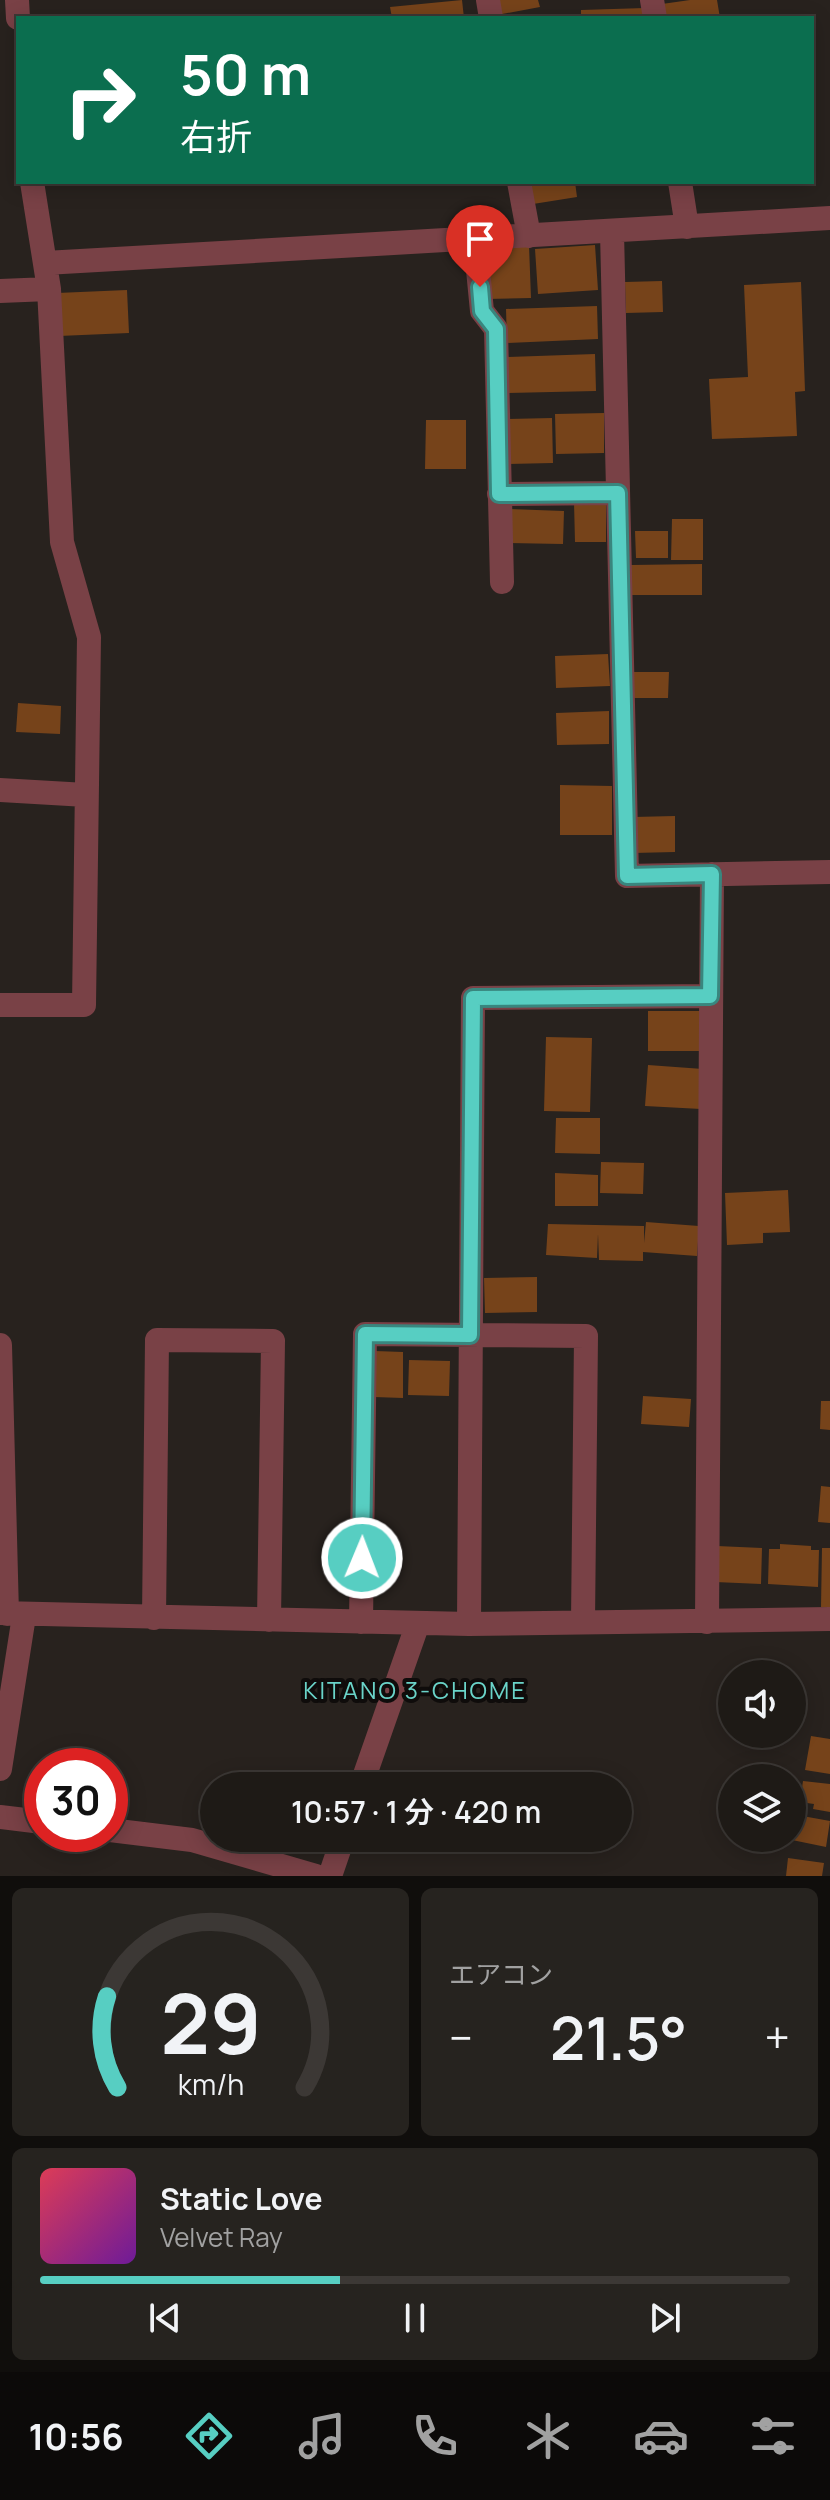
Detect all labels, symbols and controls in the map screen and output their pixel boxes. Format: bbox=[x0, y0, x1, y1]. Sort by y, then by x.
text: 50 m bbox=[180, 35, 311, 112]
icon: right bbox=[48, 48, 152, 152]
text: 右折 bbox=[180, 112, 252, 161]
pin bbox=[446, 205, 514, 287]
icon: arrive bbox=[458, 217, 502, 261]
position arrow bbox=[320, 1516, 404, 1600]
map controls bbox=[718, 1660, 806, 1852]
button: sound bbox=[718, 1660, 806, 1748]
district label: KITANO 3-CHOME bbox=[303, 1673, 527, 1706]
speed limit sign: 30 bbox=[24, 1748, 128, 1852]
button: layers bbox=[718, 1764, 806, 1852]
text: 10:57 · 1 分 · 420 m bbox=[291, 1791, 541, 1832]
text: エアコン bbox=[449, 1956, 553, 1992]
text: 29 bbox=[160, 1965, 261, 2079]
text: 21.5° bbox=[550, 1996, 687, 2078]
text: − bbox=[449, 2007, 473, 2067]
text: + bbox=[765, 2007, 790, 2067]
text: km/h bbox=[177, 2065, 244, 2104]
text: Static Love bbox=[160, 2178, 323, 2219]
text: Velvet Ray bbox=[160, 2219, 283, 2255]
icon: previous bbox=[143, 2296, 187, 2340]
icon: pause bbox=[393, 2296, 437, 2340]
icon: next bbox=[643, 2296, 687, 2340]
icon: directions bbox=[181, 2408, 237, 2464]
icon: music bbox=[294, 2408, 350, 2464]
icon: phone bbox=[407, 2408, 463, 2464]
icon: climate bbox=[520, 2408, 576, 2464]
icon: car bbox=[633, 2408, 689, 2464]
icon: filters bbox=[745, 2408, 801, 2464]
text: 10:56 bbox=[28, 2412, 124, 2461]

